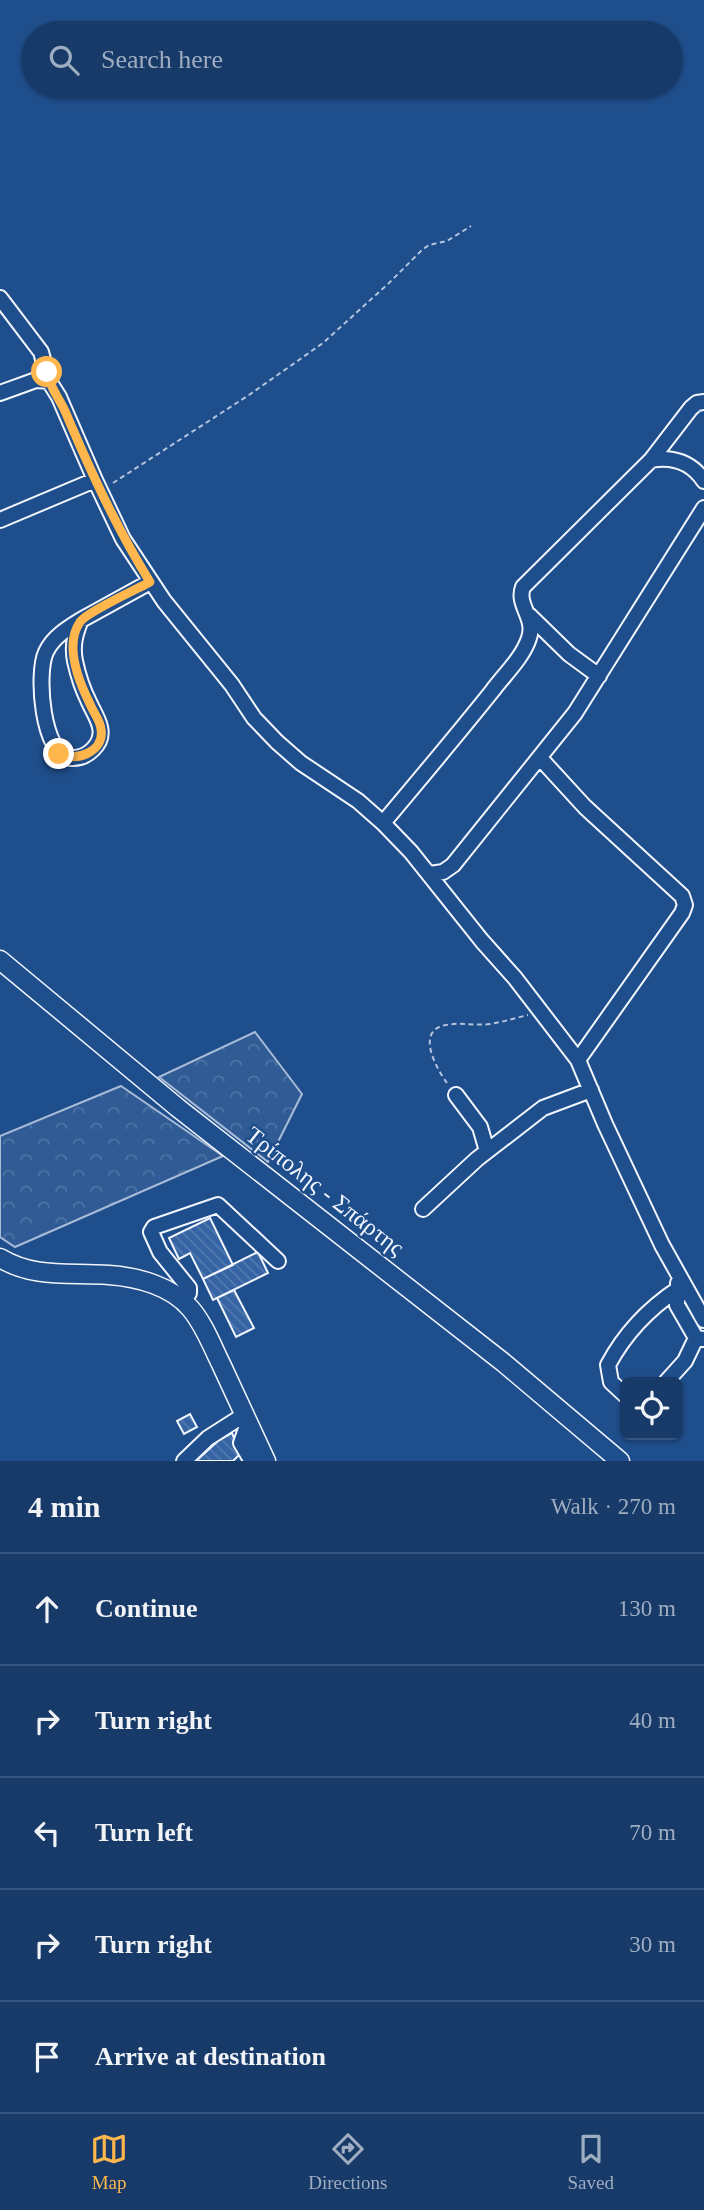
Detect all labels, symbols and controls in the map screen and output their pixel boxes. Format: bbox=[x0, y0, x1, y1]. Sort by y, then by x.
search box bbox=[21, 21, 683, 98]
icon: search bbox=[45, 41, 83, 79]
text: Search here bbox=[101, 45, 223, 74]
route start bbox=[31, 356, 62, 387]
route end bbox=[43, 738, 74, 769]
street label: Τρίπολης - Σπάρτης bbox=[241, 1121, 409, 1261]
map controls bbox=[620, 1377, 683, 1440]
button: locate bbox=[620, 1377, 683, 1440]
text: 4 min bbox=[28, 1490, 101, 1523]
text: Walk · 270 m bbox=[551, 1494, 676, 1519]
icon: ahead bbox=[28, 1590, 66, 1628]
text: Continue bbox=[95, 1594, 198, 1623]
text: 130 m bbox=[618, 1596, 676, 1621]
icon: right bbox=[28, 1702, 66, 1740]
text: Turn right bbox=[95, 1706, 212, 1735]
text: 40 m bbox=[629, 1708, 676, 1733]
icon: left bbox=[28, 1814, 66, 1852]
text: Turn left bbox=[95, 1818, 193, 1847]
text: 70 m bbox=[629, 1820, 676, 1845]
icon: right bbox=[28, 1926, 66, 1964]
text: Turn right bbox=[95, 1930, 212, 1959]
text: 30 m bbox=[629, 1932, 676, 1957]
icon: arrive bbox=[28, 2038, 66, 2076]
text: Arrive at destination bbox=[95, 2042, 326, 2071]
tab: Map bbox=[90, 2130, 128, 2194]
tab: Directions bbox=[308, 2130, 387, 2194]
tab: Saved bbox=[567, 2130, 614, 2194]

